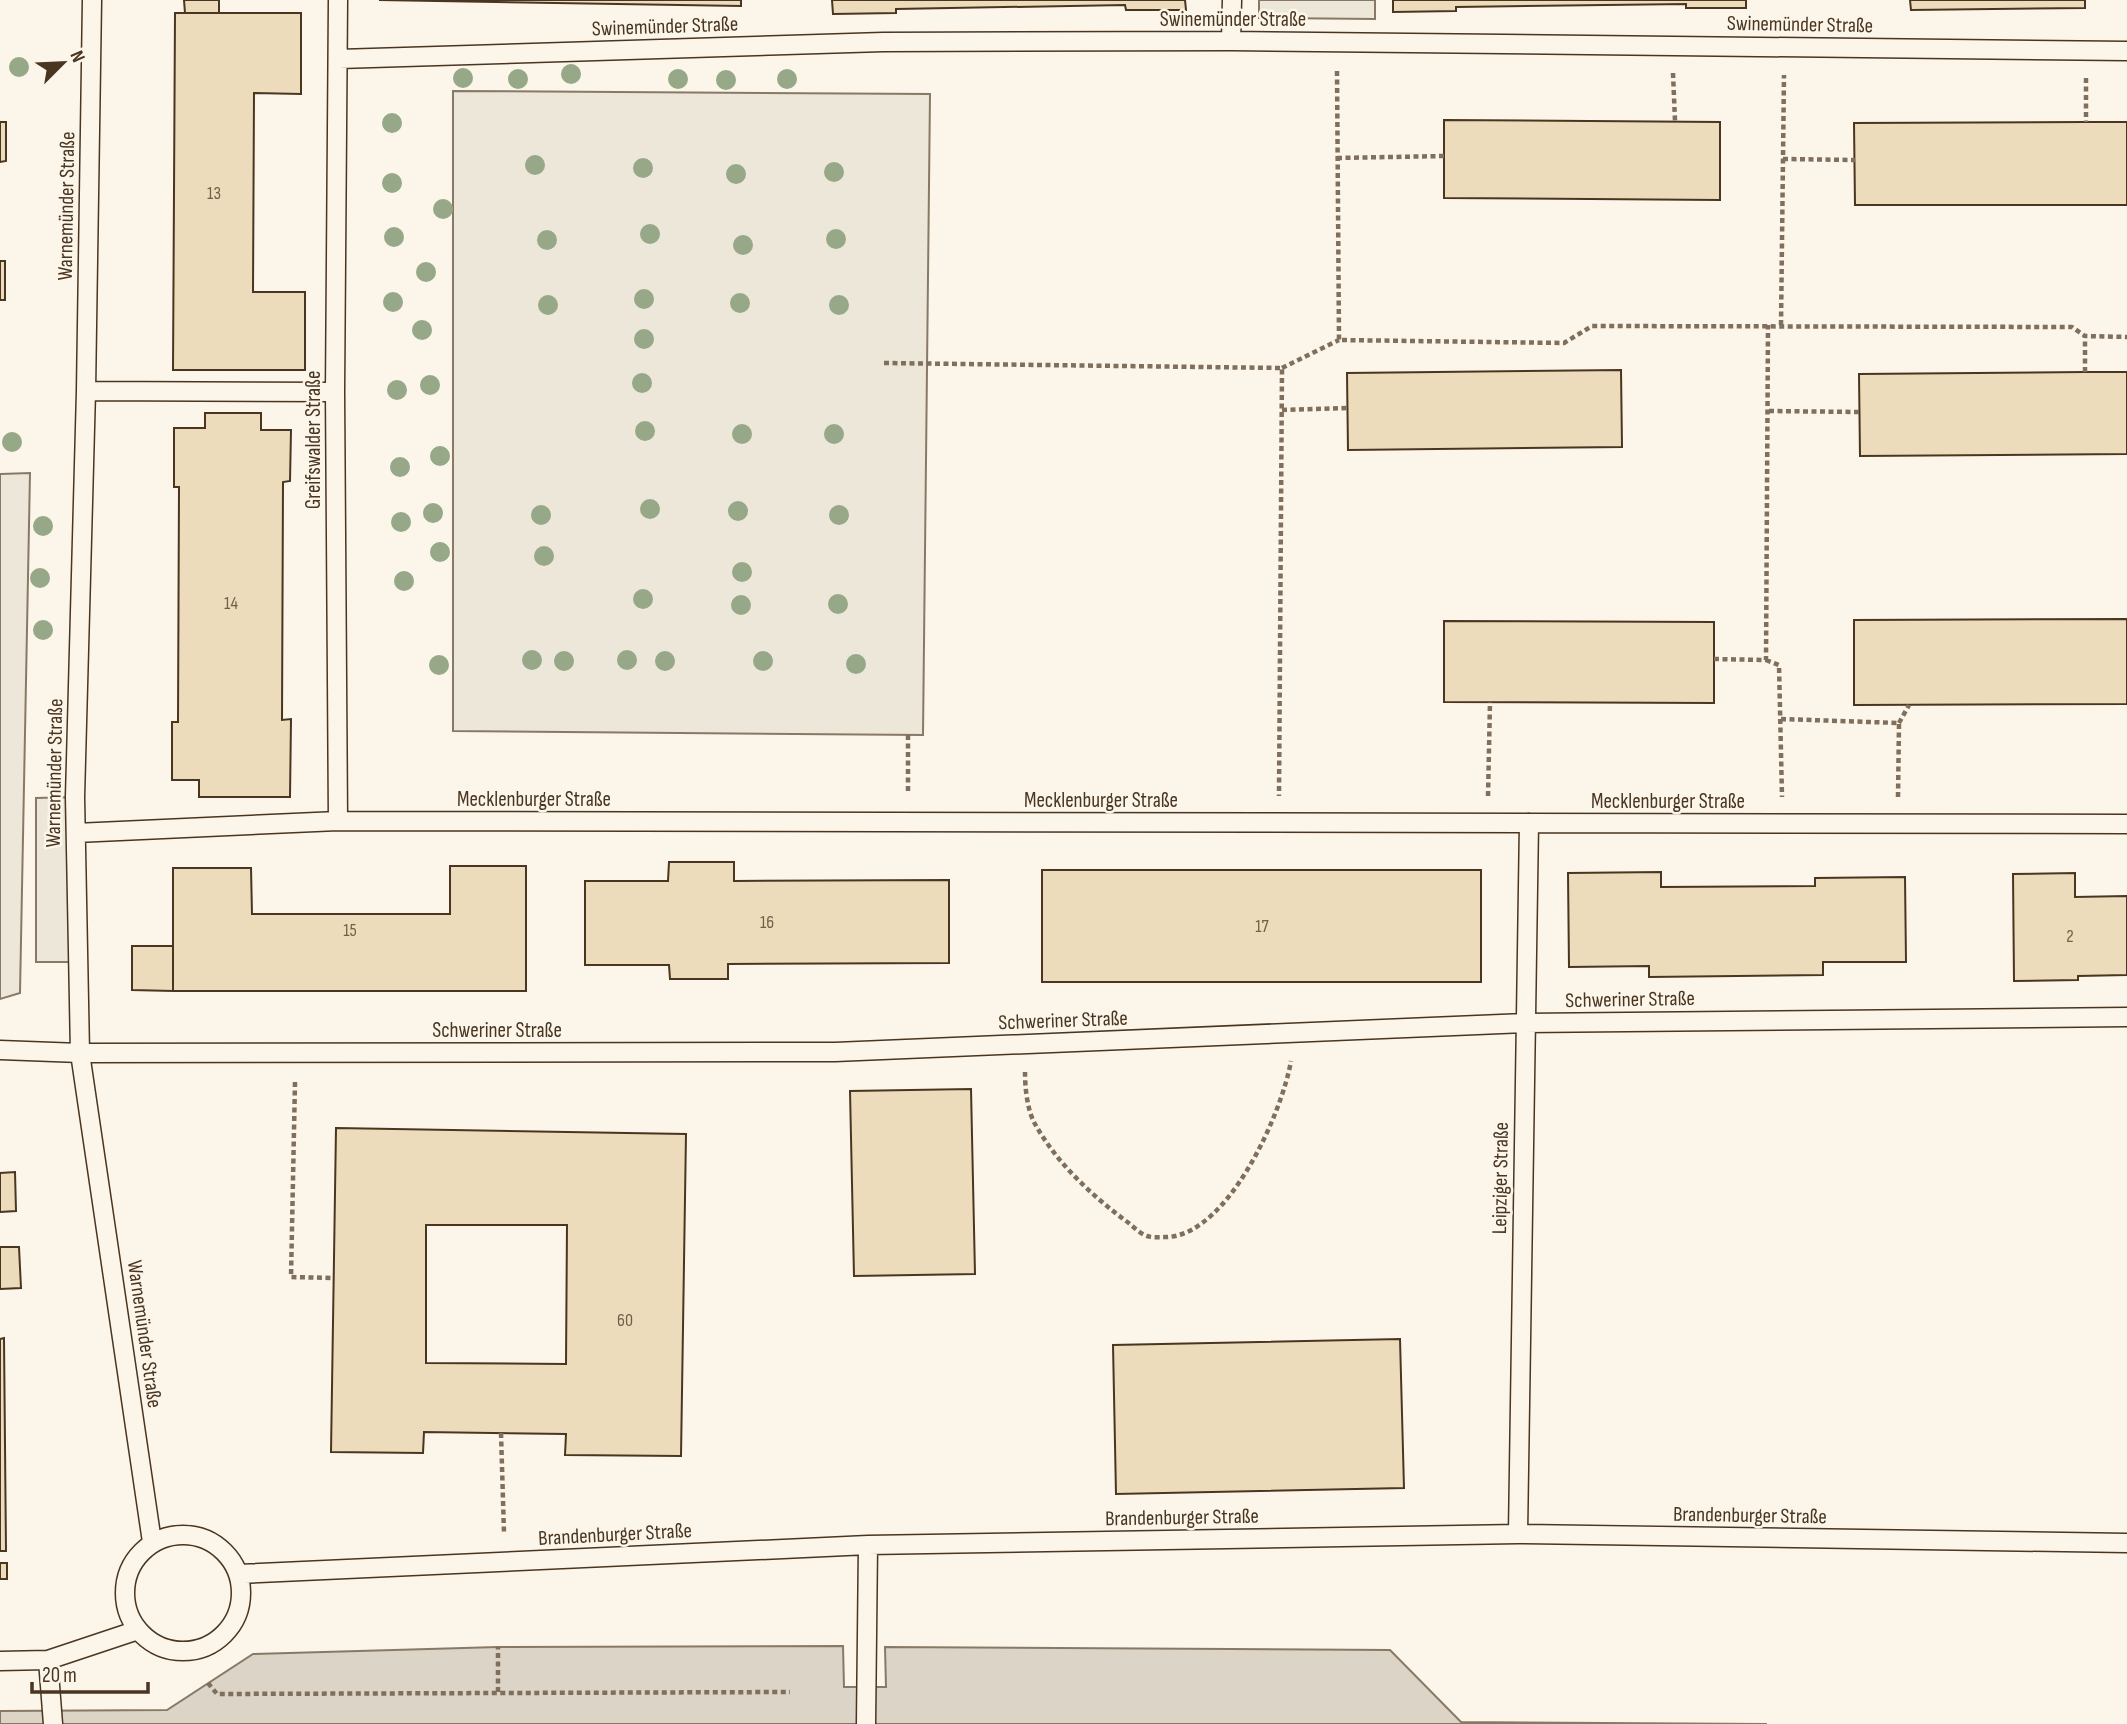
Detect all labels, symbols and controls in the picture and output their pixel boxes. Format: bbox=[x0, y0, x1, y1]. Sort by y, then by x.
street label: Swinemünder Straße bbox=[1160, 7, 1306, 32]
street label: Swinemünder Straße bbox=[591, 11, 739, 42]
street label: Swinemünder Straße bbox=[1727, 11, 1873, 38]
north arrow bbox=[28, 28, 98, 98]
text: N bbox=[65, 47, 90, 66]
street label: Warnemünder Straße bbox=[53, 131, 80, 281]
house number: 13 bbox=[207, 183, 221, 204]
street label: Greifswalder Straße bbox=[301, 371, 326, 509]
house number: 14 bbox=[224, 593, 238, 614]
street label: Warnemünder Straße bbox=[41, 698, 68, 848]
street label: Mecklenburger Straße bbox=[457, 787, 611, 812]
street label: Mecklenburger Straße bbox=[1024, 788, 1178, 813]
street label: Mecklenburger Straße bbox=[1591, 789, 1745, 814]
house number: 16 bbox=[760, 912, 774, 933]
house number: 17 bbox=[1255, 916, 1270, 937]
house number: 15 bbox=[343, 920, 357, 941]
house number: 2 bbox=[2066, 926, 2074, 947]
street label: Schweriner Straße bbox=[1565, 986, 1695, 1013]
street label: Schweriner Straße bbox=[998, 1006, 1128, 1035]
street label: Schweriner Straße bbox=[432, 1018, 562, 1043]
street label: Leipziger Straße bbox=[1487, 1122, 1514, 1234]
street label: Warnemünder Straße bbox=[122, 1259, 167, 1410]
house number: 60 bbox=[617, 1310, 633, 1331]
street label: Brandenburger Straße bbox=[1673, 1502, 1827, 1529]
street label: Brandenburger Straße bbox=[1105, 1504, 1259, 1531]
street label: Brandenburger Straße bbox=[538, 1518, 692, 1551]
scale bar bbox=[32, 1650, 147, 1694]
text: 20 m bbox=[42, 1663, 77, 1688]

